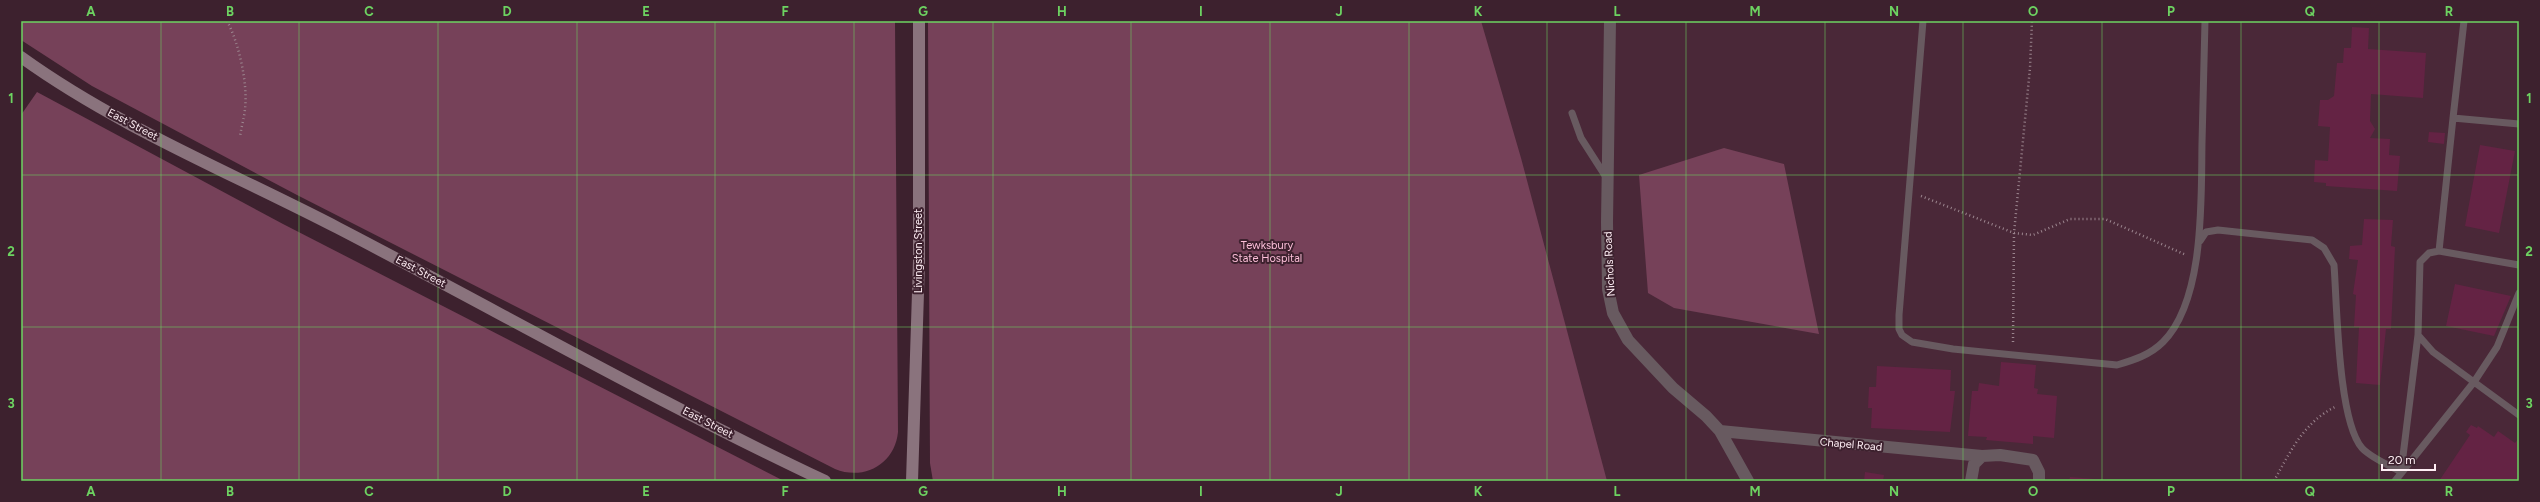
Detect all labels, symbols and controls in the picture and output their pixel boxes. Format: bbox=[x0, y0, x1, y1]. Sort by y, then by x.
text: A bbox=[86, 4, 96, 19]
text: B bbox=[226, 4, 234, 19]
text: C bbox=[364, 4, 374, 19]
text: D bbox=[502, 4, 512, 19]
text: E bbox=[642, 4, 650, 19]
text: F bbox=[781, 4, 789, 19]
text: G bbox=[918, 4, 928, 19]
text: H bbox=[1057, 4, 1067, 19]
text: I bbox=[1199, 4, 1203, 19]
text: J bbox=[1335, 4, 1343, 19]
text: K bbox=[1474, 4, 1483, 19]
text: L bbox=[1614, 4, 1621, 19]
text: M bbox=[1749, 4, 1761, 19]
text: N bbox=[1889, 4, 1899, 19]
text: O bbox=[2028, 4, 2038, 19]
text: P bbox=[2167, 4, 2175, 19]
text: Q bbox=[2305, 4, 2315, 19]
text: R bbox=[2445, 4, 2454, 19]
text: 1 bbox=[8, 91, 14, 106]
text: 1 bbox=[2526, 91, 2532, 106]
street label: East Street bbox=[105, 106, 160, 143]
street label: Livingston Street bbox=[912, 209, 925, 293]
street label: Nichols Road bbox=[1601, 231, 1618, 297]
park label: Tewksbury State Hospital bbox=[1232, 239, 1302, 265]
text: 2 bbox=[7, 244, 15, 259]
text: 2 bbox=[2525, 244, 2533, 259]
street label: East Street bbox=[393, 253, 448, 290]
text: 3 bbox=[7, 396, 15, 411]
text: 3 bbox=[2525, 396, 2533, 411]
street label: East Street bbox=[680, 404, 735, 441]
street label: Chapel Road bbox=[1819, 435, 1883, 454]
scale bar bbox=[2382, 446, 2435, 472]
text: 20 m bbox=[2388, 453, 2416, 467]
text: A bbox=[86, 484, 96, 499]
text: B bbox=[226, 484, 234, 499]
text: C bbox=[364, 484, 374, 499]
text: D bbox=[502, 484, 512, 499]
text: E bbox=[642, 484, 650, 499]
text: F bbox=[781, 484, 789, 499]
text: G bbox=[918, 484, 928, 499]
text: H bbox=[1057, 484, 1067, 499]
text: I bbox=[1199, 484, 1203, 499]
text: J bbox=[1335, 484, 1343, 499]
text: K bbox=[1474, 484, 1483, 499]
text: L bbox=[1614, 484, 1621, 499]
text: M bbox=[1749, 484, 1761, 499]
text: N bbox=[1889, 484, 1899, 499]
text: O bbox=[2028, 484, 2038, 499]
text: P bbox=[2167, 484, 2175, 499]
text: Q bbox=[2305, 484, 2315, 499]
text: R bbox=[2445, 484, 2454, 499]

